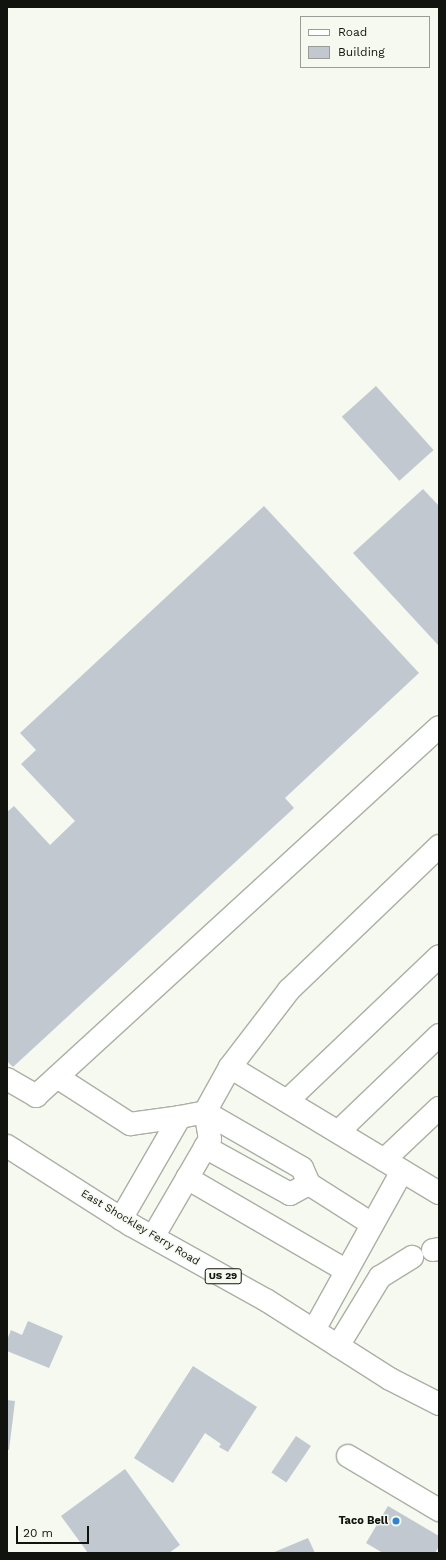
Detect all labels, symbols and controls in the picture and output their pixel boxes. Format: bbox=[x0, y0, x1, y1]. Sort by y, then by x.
legend bbox=[300, 16, 430, 68]
text: Road bbox=[338, 25, 367, 39]
text: Building bbox=[338, 45, 385, 59]
street label: East Shockley Ferry Road bbox=[78, 1187, 202, 1269]
road number: US 29 bbox=[204, 1268, 242, 1284]
place label: Taco Bell bbox=[338, 1514, 388, 1528]
marker: Taco Bell bbox=[391, 1516, 401, 1526]
scale bar bbox=[18, 1518, 91, 1544]
text: 20 m bbox=[23, 1526, 53, 1540]

